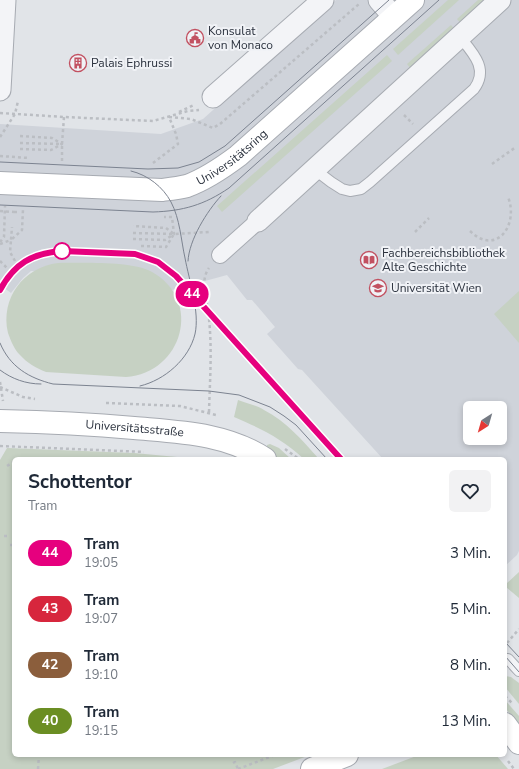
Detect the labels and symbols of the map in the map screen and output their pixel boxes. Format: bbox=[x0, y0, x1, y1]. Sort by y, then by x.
place label: Konsulat von Monaco bbox=[208, 23, 273, 53]
public building icon: Konsulat von Monaco bbox=[185, 28, 205, 48]
building icon: Palais Ephrussi bbox=[68, 53, 88, 73]
place label: Palais Ephrussi bbox=[91, 55, 172, 71]
street label: Universitätsring bbox=[194, 126, 271, 189]
unlabelled marker bbox=[53, 242, 71, 260]
place label: Fachbereichsbibliothek Alte Geschichte bbox=[382, 245, 506, 275]
library icon: Fachbereichsbibliothek Alte Geschichte bbox=[359, 250, 379, 270]
school or university icon: Universität Wien bbox=[368, 278, 388, 298]
place label: Universität Wien bbox=[391, 280, 482, 296]
line badge: 44 bbox=[174, 281, 210, 307]
north arrow bbox=[463, 401, 507, 445]
street label: Universitätsstraße bbox=[85, 416, 185, 441]

